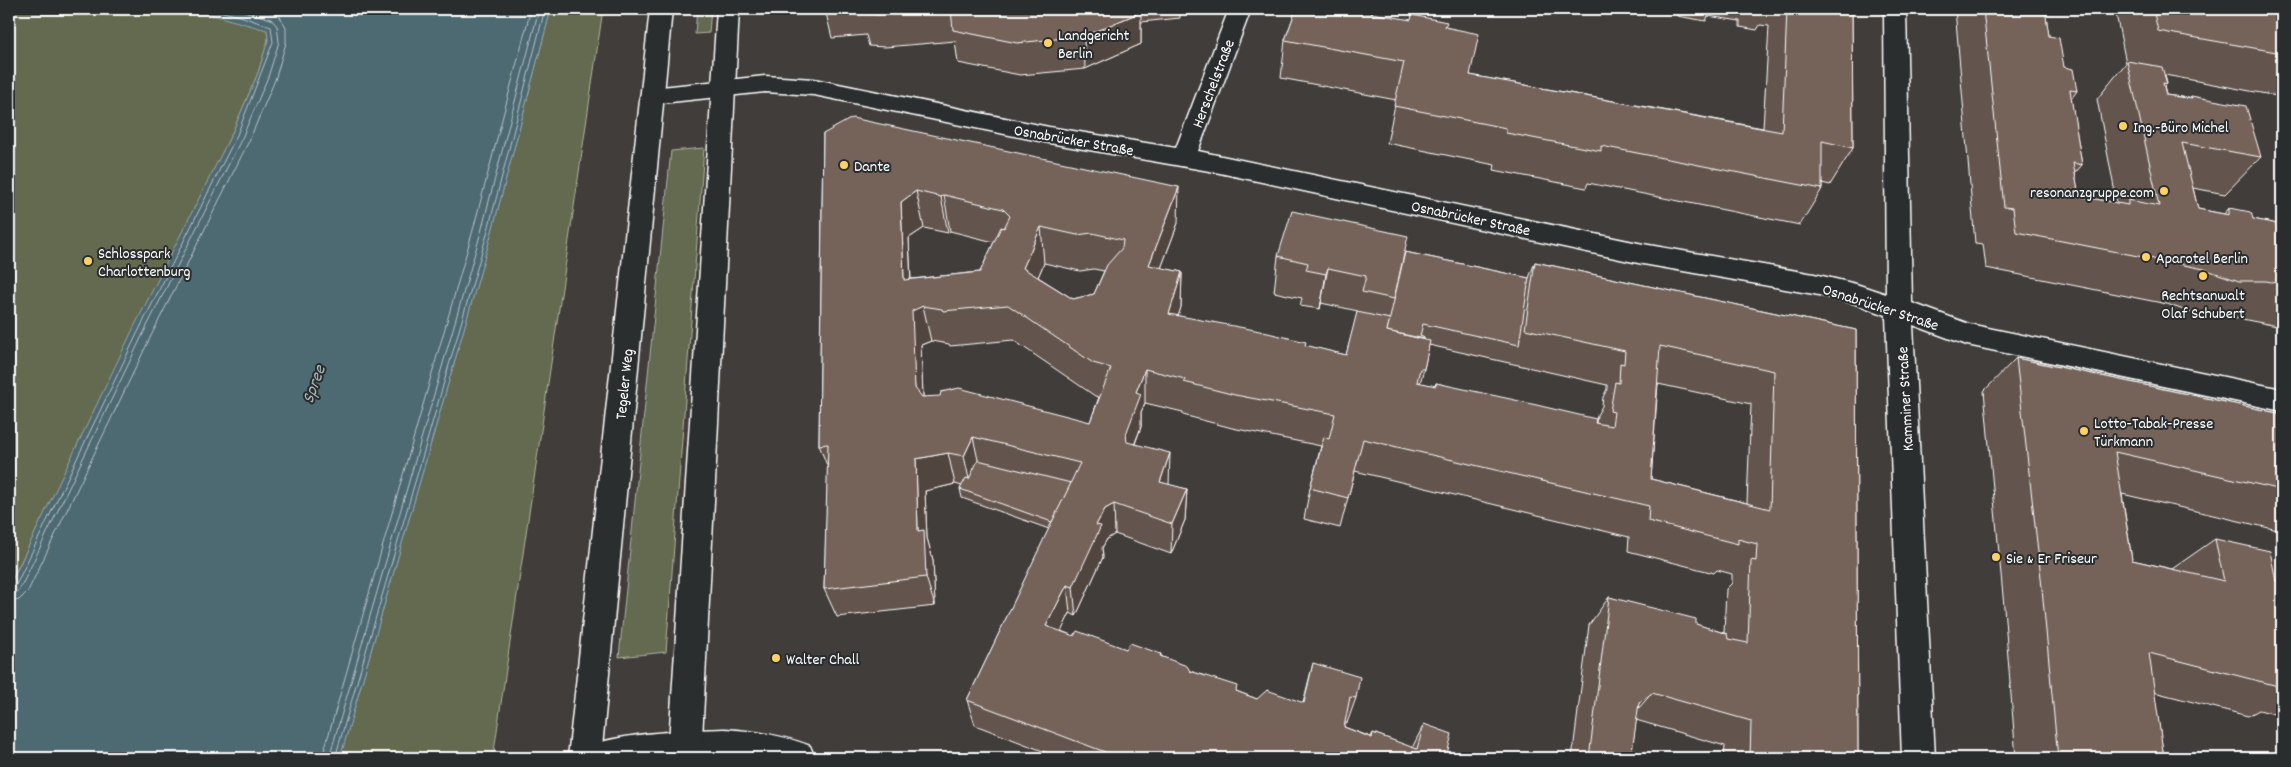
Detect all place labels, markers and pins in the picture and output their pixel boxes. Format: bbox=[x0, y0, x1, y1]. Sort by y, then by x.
place label: Landgericht Berlin bbox=[1058, 25, 1130, 66]
marker: Landgericht Berlin bbox=[1042, 37, 1054, 49]
place label: Ing.-Büro Michel bbox=[2133, 117, 2229, 140]
marker: Ing.-Büro Michel bbox=[2117, 120, 2129, 132]
place label: Dante bbox=[854, 156, 890, 179]
marker: Dante bbox=[838, 159, 850, 171]
place label: resonanzgruppe.com bbox=[2030, 182, 2154, 205]
marker: resonanzgruppe.com bbox=[2158, 185, 2170, 197]
place label: Schlosspark Charlottenburg bbox=[98, 243, 191, 284]
place label: Aparotel Berlin bbox=[2156, 248, 2248, 271]
marker: Aparotel Berlin bbox=[2140, 251, 2152, 263]
marker: Schlosspark Charlottenburg bbox=[82, 255, 94, 267]
marker: Rechtsanwalt Olaf Schubert bbox=[2197, 270, 2209, 282]
place label: Rechtsanwalt Olaf Schubert bbox=[2161, 285, 2245, 326]
place label: Lotto-Tabak-Presse Türkmann bbox=[2094, 413, 2213, 454]
marker: Lotto-Tabak-Presse Türkmann bbox=[2078, 425, 2090, 437]
place label: Sie & Er Friseur bbox=[2006, 548, 2097, 571]
marker: Sie & Er Friseur bbox=[1990, 551, 2002, 563]
place label: Walter Chall bbox=[786, 649, 860, 672]
marker: Walter Chall bbox=[770, 652, 782, 664]

